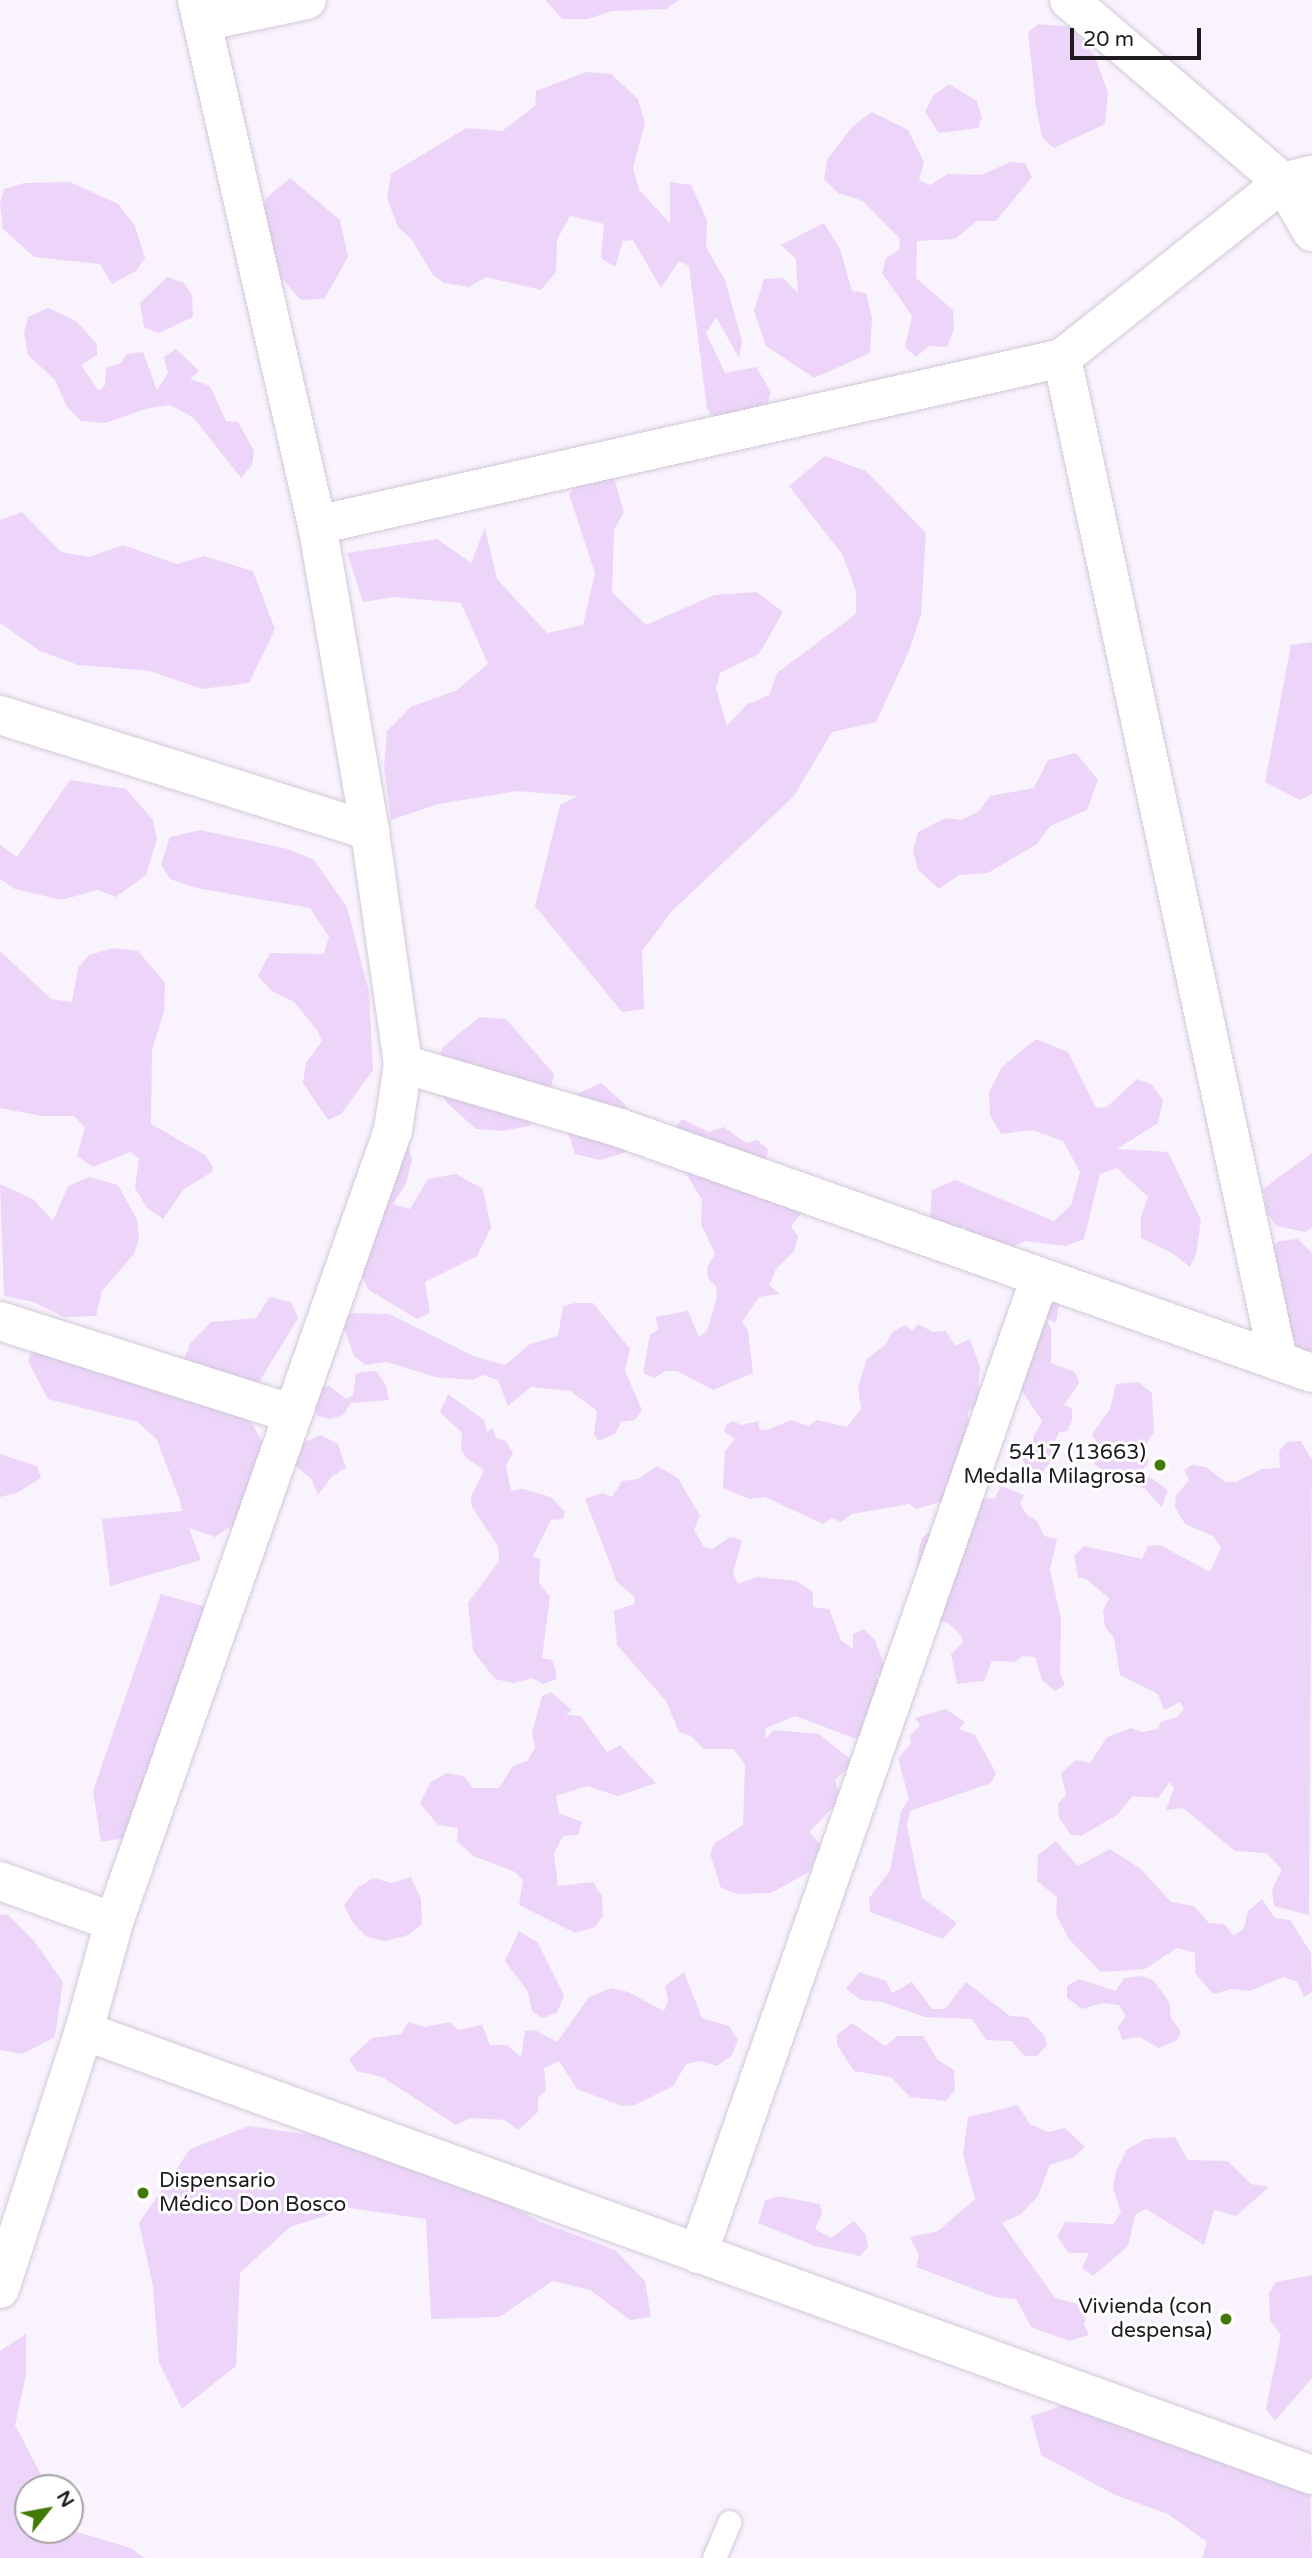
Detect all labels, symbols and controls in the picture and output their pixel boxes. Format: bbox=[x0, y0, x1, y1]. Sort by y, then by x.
scale bar bbox=[1074, 14, 1205, 58]
text: 20 m bbox=[1083, 27, 1134, 52]
place label: 5417 (13663) Medalla Milagrosa bbox=[963, 1440, 1146, 1490]
marker: 5417 (13663) Medalla Milagrosa bbox=[1152, 1457, 1168, 1473]
place label: Dispensario Médico Don Bosco bbox=[159, 2168, 346, 2218]
marker: Dispensario Médico Don Bosco bbox=[133, 2183, 153, 2203]
place label: Vivienda (con despensa) bbox=[1078, 2294, 1212, 2344]
marker: Vivienda (con despensa) bbox=[1218, 2311, 1234, 2327]
north arrow bbox=[14, 2474, 84, 2544]
text: N bbox=[52, 2487, 79, 2511]

